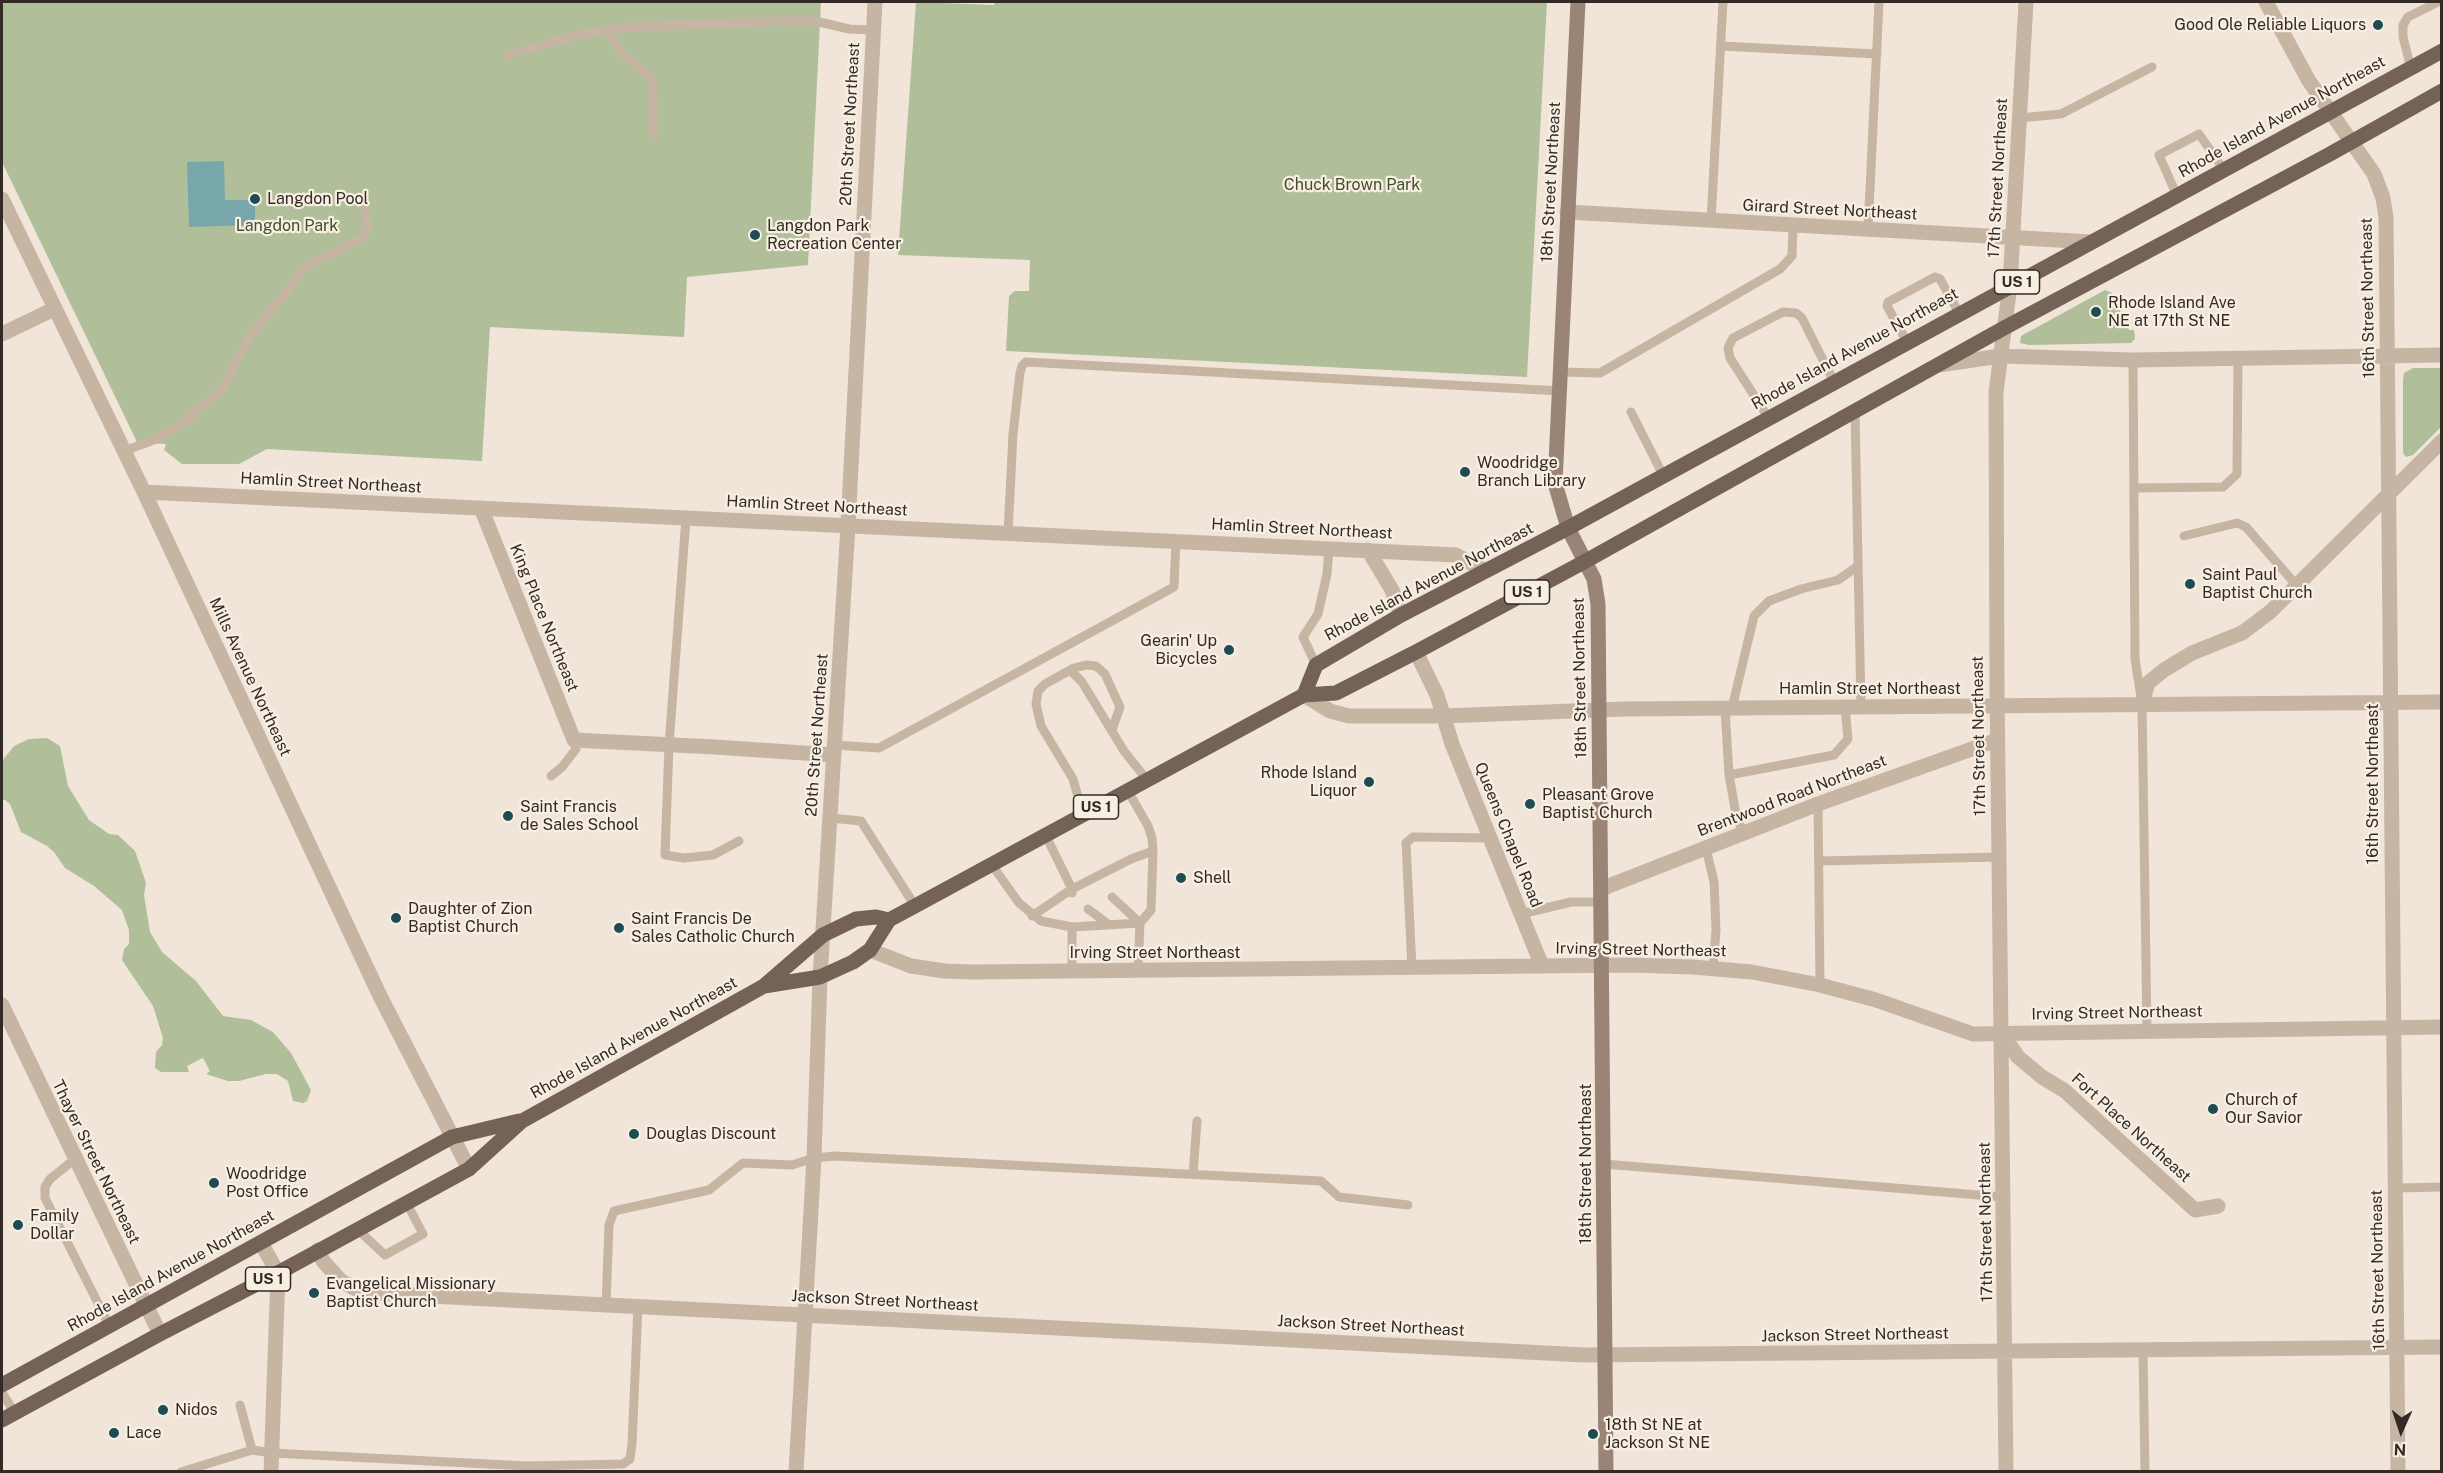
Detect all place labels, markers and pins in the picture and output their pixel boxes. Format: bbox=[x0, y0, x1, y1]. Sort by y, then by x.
place label: Good Ole Reliable Liquors bbox=[2174, 15, 2366, 35]
marker: Good Ole Reliable Liquors bbox=[2371, 18, 2385, 32]
place label: Langdon Pool bbox=[267, 189, 368, 209]
marker: Langdon Pool bbox=[248, 192, 262, 206]
place label: Langdon Park Recreation Center bbox=[767, 216, 901, 254]
marker: Langdon Park Recreation Center bbox=[748, 228, 762, 242]
place label: Rhode Island Ave NE at 17th St NE bbox=[2108, 293, 2236, 331]
marker: Rhode Island Ave NE at 17th St NE bbox=[2089, 305, 2103, 319]
place label: Woodridge Branch Library bbox=[1477, 453, 1586, 491]
marker: Woodridge Branch Library bbox=[1458, 465, 1472, 479]
place label: Saint Paul Baptist Church bbox=[2202, 565, 2313, 603]
marker: Saint Paul Baptist Church bbox=[2183, 577, 2197, 591]
place label: Gearin' Up Bicycles bbox=[1140, 631, 1217, 669]
marker: Gearin' Up Bicycles bbox=[1222, 643, 1236, 657]
place label: Rhode Island Liquor bbox=[1260, 763, 1357, 801]
marker: Rhode Island Liquor bbox=[1362, 775, 1376, 789]
place label: Pleasant Grove Baptist Church bbox=[1542, 785, 1654, 823]
place label: Saint Francis de Sales School bbox=[520, 797, 639, 835]
marker: Pleasant Grove Baptist Church bbox=[1523, 797, 1537, 811]
marker: Saint Francis de Sales School bbox=[501, 809, 515, 823]
place label: Shell bbox=[1193, 868, 1231, 888]
marker: Shell bbox=[1174, 871, 1188, 885]
place label: Daughter of Zion Baptist Church bbox=[408, 899, 532, 937]
place label: Saint Francis De Sales Catholic Church bbox=[631, 909, 795, 947]
marker: Daughter of Zion Baptist Church bbox=[389, 911, 403, 925]
marker: Saint Francis De Sales Catholic Church bbox=[612, 921, 626, 935]
place label: Church of Our Savior bbox=[2225, 1090, 2303, 1128]
marker: Church of Our Savior bbox=[2206, 1102, 2220, 1116]
place label: Douglas Discount bbox=[646, 1124, 776, 1144]
marker: Douglas Discount bbox=[627, 1127, 641, 1141]
place label: Woodridge Post Office bbox=[226, 1164, 309, 1202]
marker: Woodridge Post Office bbox=[207, 1176, 221, 1190]
place label: Family Dollar bbox=[30, 1206, 79, 1244]
marker: Family Dollar bbox=[11, 1218, 25, 1232]
place label: Evangelical Missionary Baptist Church bbox=[326, 1274, 496, 1312]
marker: Evangelical Missionary Baptist Church bbox=[307, 1286, 321, 1300]
place label: Nidos bbox=[175, 1400, 218, 1420]
marker: Nidos bbox=[156, 1403, 170, 1417]
place label: 18th St NE at Jackson St NE bbox=[1605, 1415, 1710, 1453]
place label: Lace bbox=[126, 1423, 162, 1443]
marker: Lace bbox=[107, 1426, 121, 1440]
marker: 18th St NE at Jackson St NE bbox=[1586, 1427, 1600, 1441]

